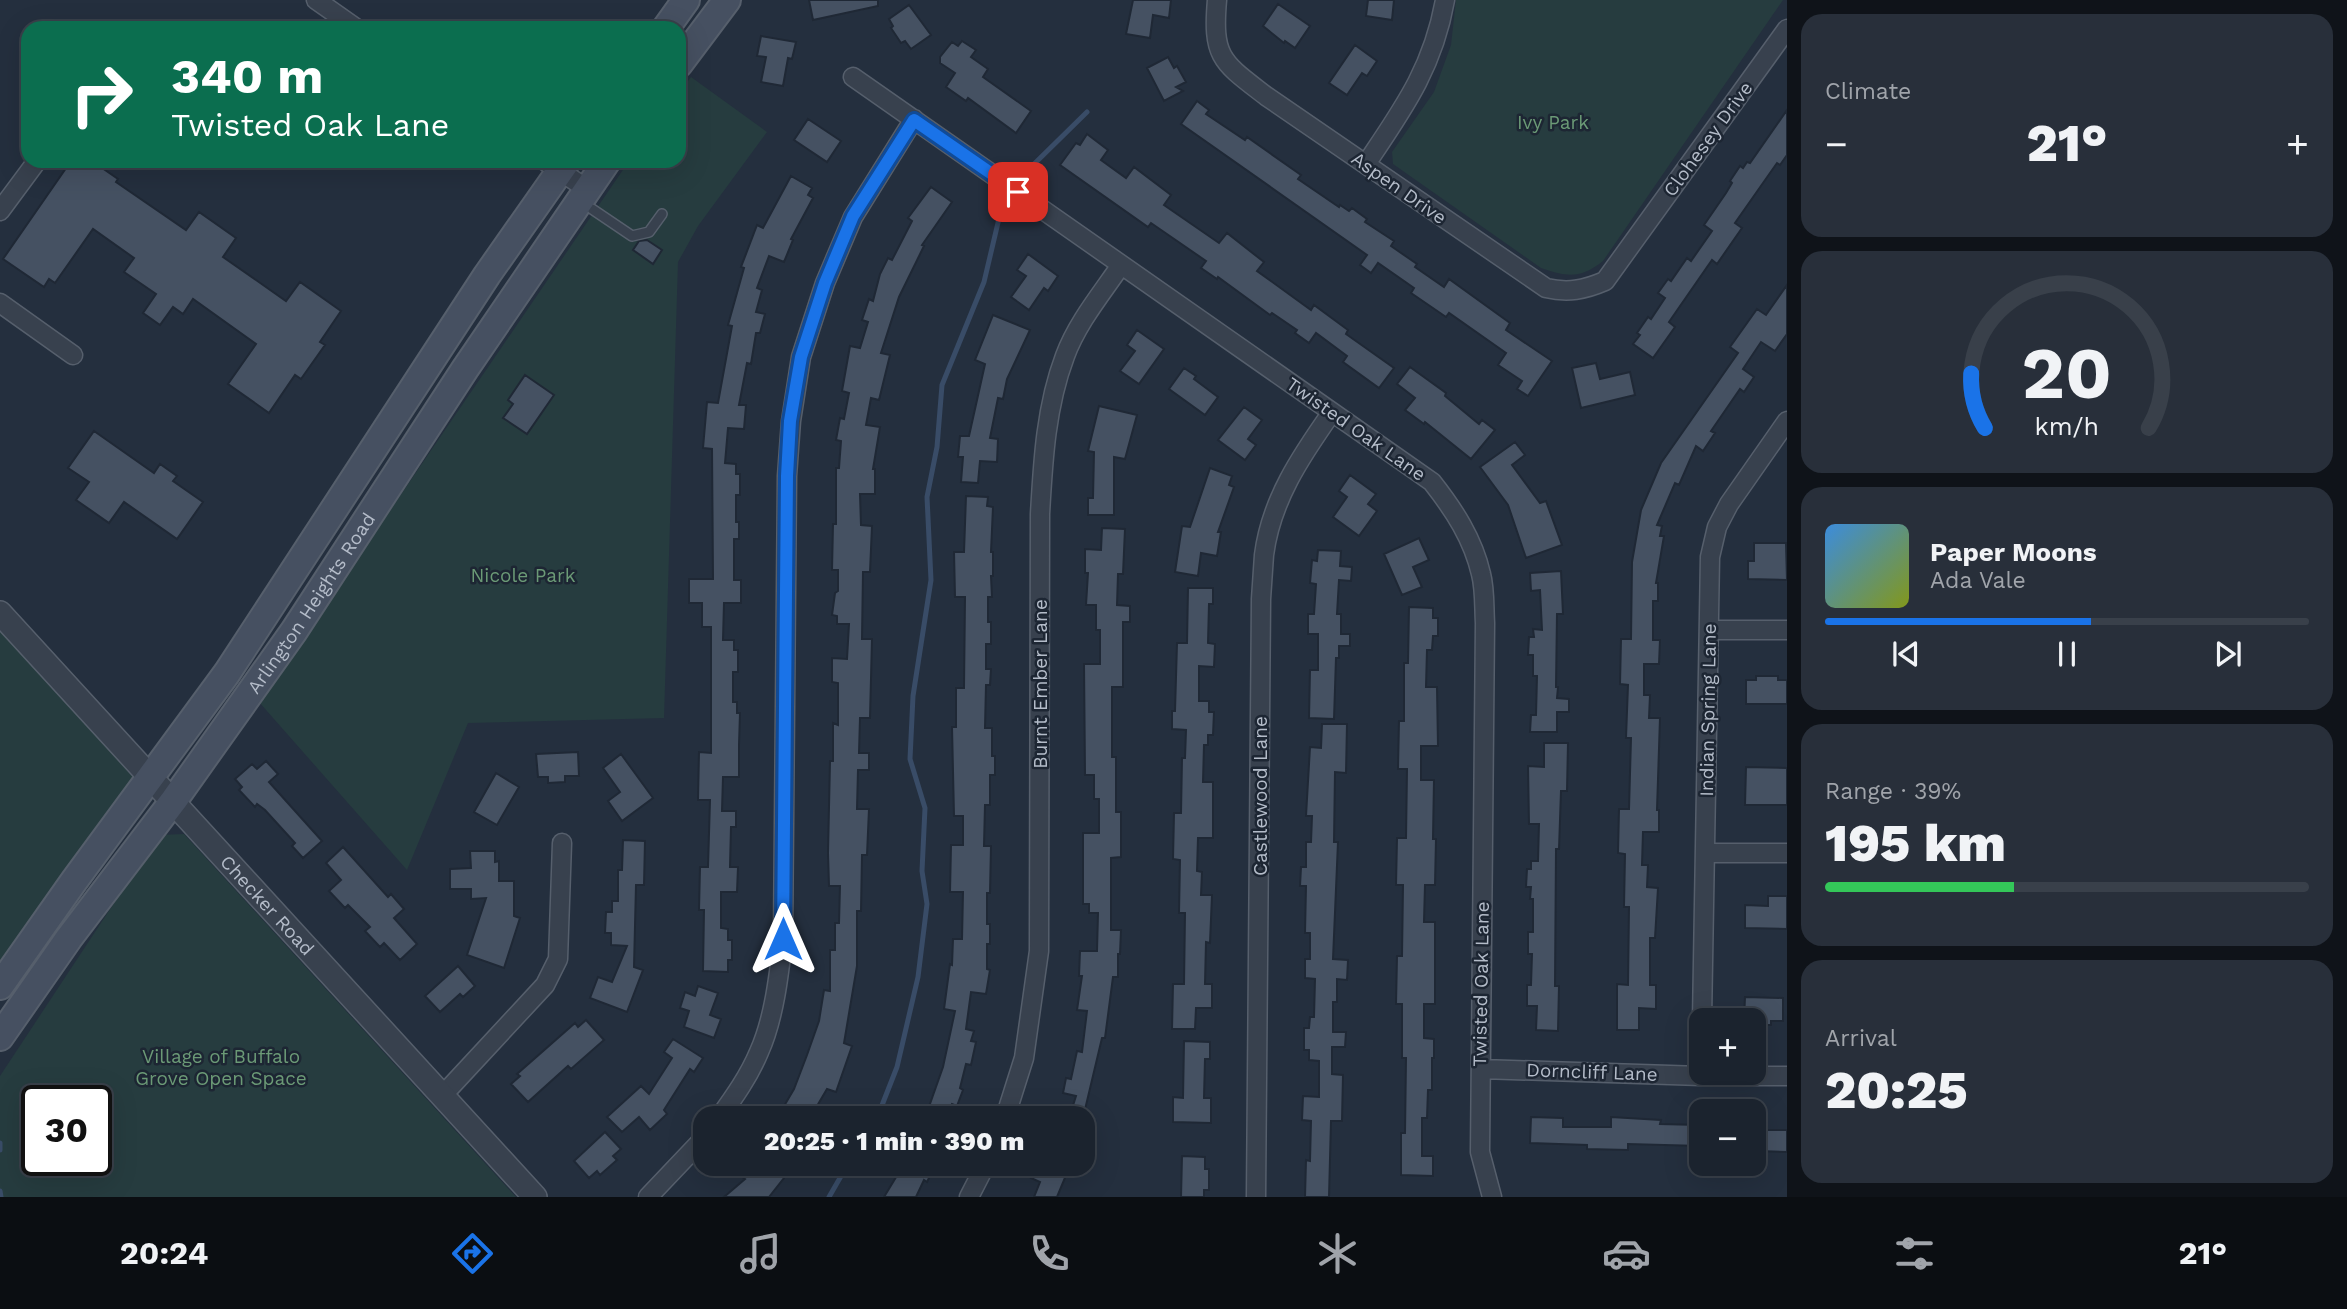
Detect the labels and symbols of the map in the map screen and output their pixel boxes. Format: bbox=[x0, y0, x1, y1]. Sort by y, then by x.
street label: Clohesey Drive bbox=[1659, 77, 1757, 201]
park label: Ivy Park bbox=[1517, 111, 1589, 134]
street label: Aspen Drive bbox=[1347, 147, 1451, 229]
pin bbox=[988, 162, 1048, 222]
street label: Twisted Oak Lane bbox=[1282, 372, 1430, 486]
street label: Arlington Heights Road bbox=[242, 508, 380, 698]
park label: Nicole Park bbox=[470, 564, 576, 587]
street label: Burnt Ember Lane bbox=[1029, 599, 1052, 769]
street label: Indian Spring Lane bbox=[1695, 623, 1721, 797]
street label: Castlewood Lane bbox=[1249, 716, 1272, 876]
street label: Checker Road bbox=[216, 850, 319, 960]
street label: Twisted Oak Lane bbox=[1468, 901, 1494, 1067]
position arrow bbox=[746, 902, 820, 976]
park label: Village of Buffalo Grove Open Space bbox=[135, 1045, 307, 1090]
street label: Dorncliff Lane bbox=[1526, 1058, 1658, 1086]
speed limit sign: 30 bbox=[21, 1085, 112, 1176]

